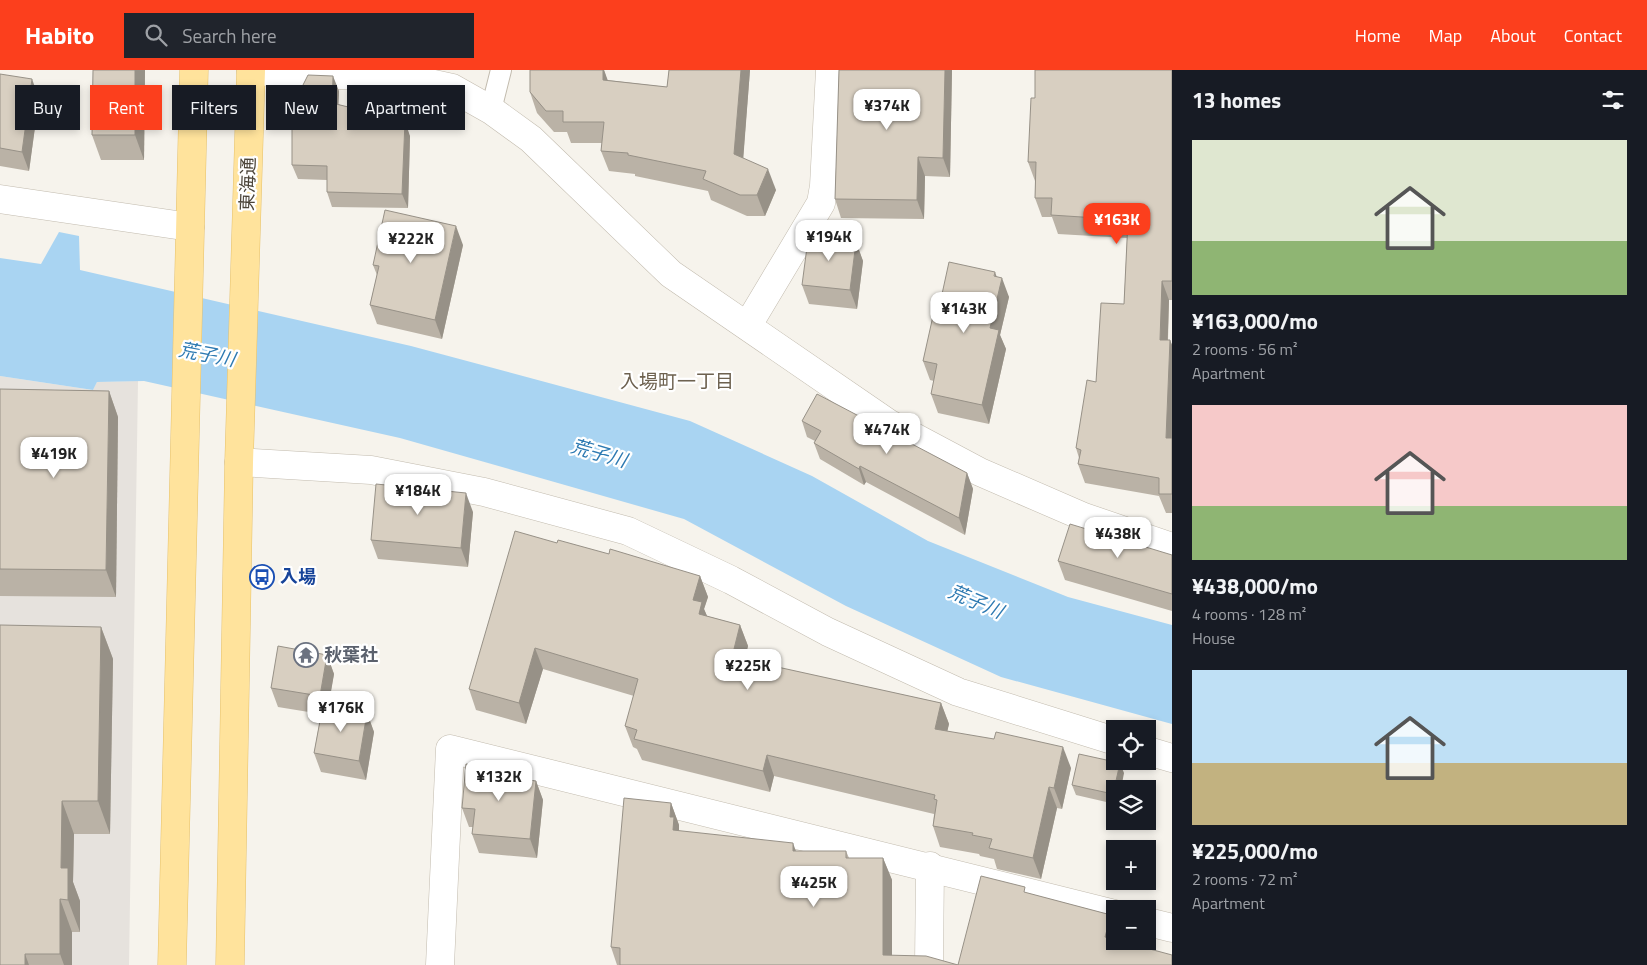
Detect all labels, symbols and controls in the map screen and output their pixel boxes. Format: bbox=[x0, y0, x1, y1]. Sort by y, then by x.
search box bbox=[124, 13, 474, 58]
text: Habito bbox=[25, 17, 94, 53]
icon: search bbox=[142, 21, 170, 49]
text: Search here bbox=[182, 21, 277, 50]
text: Home bbox=[1355, 22, 1401, 49]
text: Map bbox=[1429, 22, 1462, 49]
text: About bbox=[1490, 22, 1536, 49]
text: Contact bbox=[1564, 22, 1622, 49]
text: 13 homes bbox=[1192, 84, 1281, 116]
chip: Buy bbox=[15, 85, 80, 130]
chip: Rent bbox=[90, 85, 162, 130]
chip: Filters bbox=[172, 85, 256, 130]
chip: New bbox=[266, 85, 337, 130]
chip: Apartment bbox=[347, 85, 465, 130]
icon: filters bbox=[1599, 86, 1627, 114]
pin: ¥374K bbox=[852, 88, 922, 131]
text: ¥374K bbox=[864, 93, 910, 117]
street label: 東海通 bbox=[233, 157, 262, 211]
icon: home bbox=[1365, 173, 1455, 263]
pin: ¥163K bbox=[1082, 202, 1152, 245]
text: ¥163K bbox=[1094, 207, 1140, 231]
pin: ¥194K bbox=[794, 220, 864, 262]
pin: ¥222K bbox=[376, 222, 446, 264]
text: ¥194K bbox=[806, 224, 852, 248]
text: ¥222K bbox=[388, 226, 434, 250]
pin: ¥143K bbox=[929, 292, 999, 334]
text: ¥143K bbox=[941, 296, 987, 320]
text: ¥163,000/mo bbox=[1192, 305, 1318, 337]
water label: 荒子川 bbox=[176, 334, 240, 374]
text: 2 rooms · 56 m² bbox=[1192, 337, 1297, 361]
text: Apartment bbox=[1192, 361, 1265, 385]
district label: 入場町一丁目 bbox=[620, 366, 734, 395]
pin: ¥474K bbox=[852, 412, 922, 455]
text: ¥474K bbox=[864, 417, 910, 441]
water label: 荒子川 bbox=[568, 431, 632, 475]
pin: ¥419K bbox=[19, 436, 89, 479]
icon: home bbox=[1365, 438, 1455, 528]
text: ¥419K bbox=[31, 441, 77, 465]
pin: ¥184K bbox=[383, 474, 453, 516]
text: ¥184K bbox=[395, 478, 441, 502]
pin: ¥438K bbox=[1083, 516, 1153, 559]
text: ¥438K bbox=[1095, 521, 1141, 545]
place label: 入場 bbox=[280, 563, 316, 590]
bus stop icon: 入場 bbox=[249, 564, 275, 590]
text: ¥438,000/mo bbox=[1192, 570, 1318, 602]
water label: 荒子川 bbox=[944, 576, 1010, 626]
text: 4 rooms · 128 m² bbox=[1192, 602, 1306, 626]
text: House bbox=[1192, 626, 1235, 650]
place label: 秋葉社 bbox=[324, 641, 378, 668]
temple icon: 秋葉社 bbox=[293, 642, 319, 668]
pin: ¥225K bbox=[713, 648, 783, 691]
text: ¥225K bbox=[725, 653, 771, 677]
pin: ¥176K bbox=[306, 690, 376, 733]
text: ¥176K bbox=[318, 695, 364, 719]
icon: home bbox=[1365, 703, 1455, 793]
map controls bbox=[1106, 720, 1156, 950]
button: locate bbox=[1106, 720, 1156, 770]
pin: ¥132K bbox=[464, 760, 534, 802]
text: ¥132K bbox=[476, 764, 522, 788]
button: layers bbox=[1106, 780, 1156, 830]
text: ¥225,000/mo bbox=[1192, 835, 1318, 867]
button: + bbox=[1106, 840, 1156, 890]
pin: ¥425K bbox=[779, 866, 849, 908]
text: 2 rooms · 72 m² bbox=[1192, 867, 1297, 891]
text: ¥425K bbox=[791, 870, 837, 894]
text: Apartment bbox=[1192, 891, 1265, 915]
button: − bbox=[1106, 900, 1156, 950]

